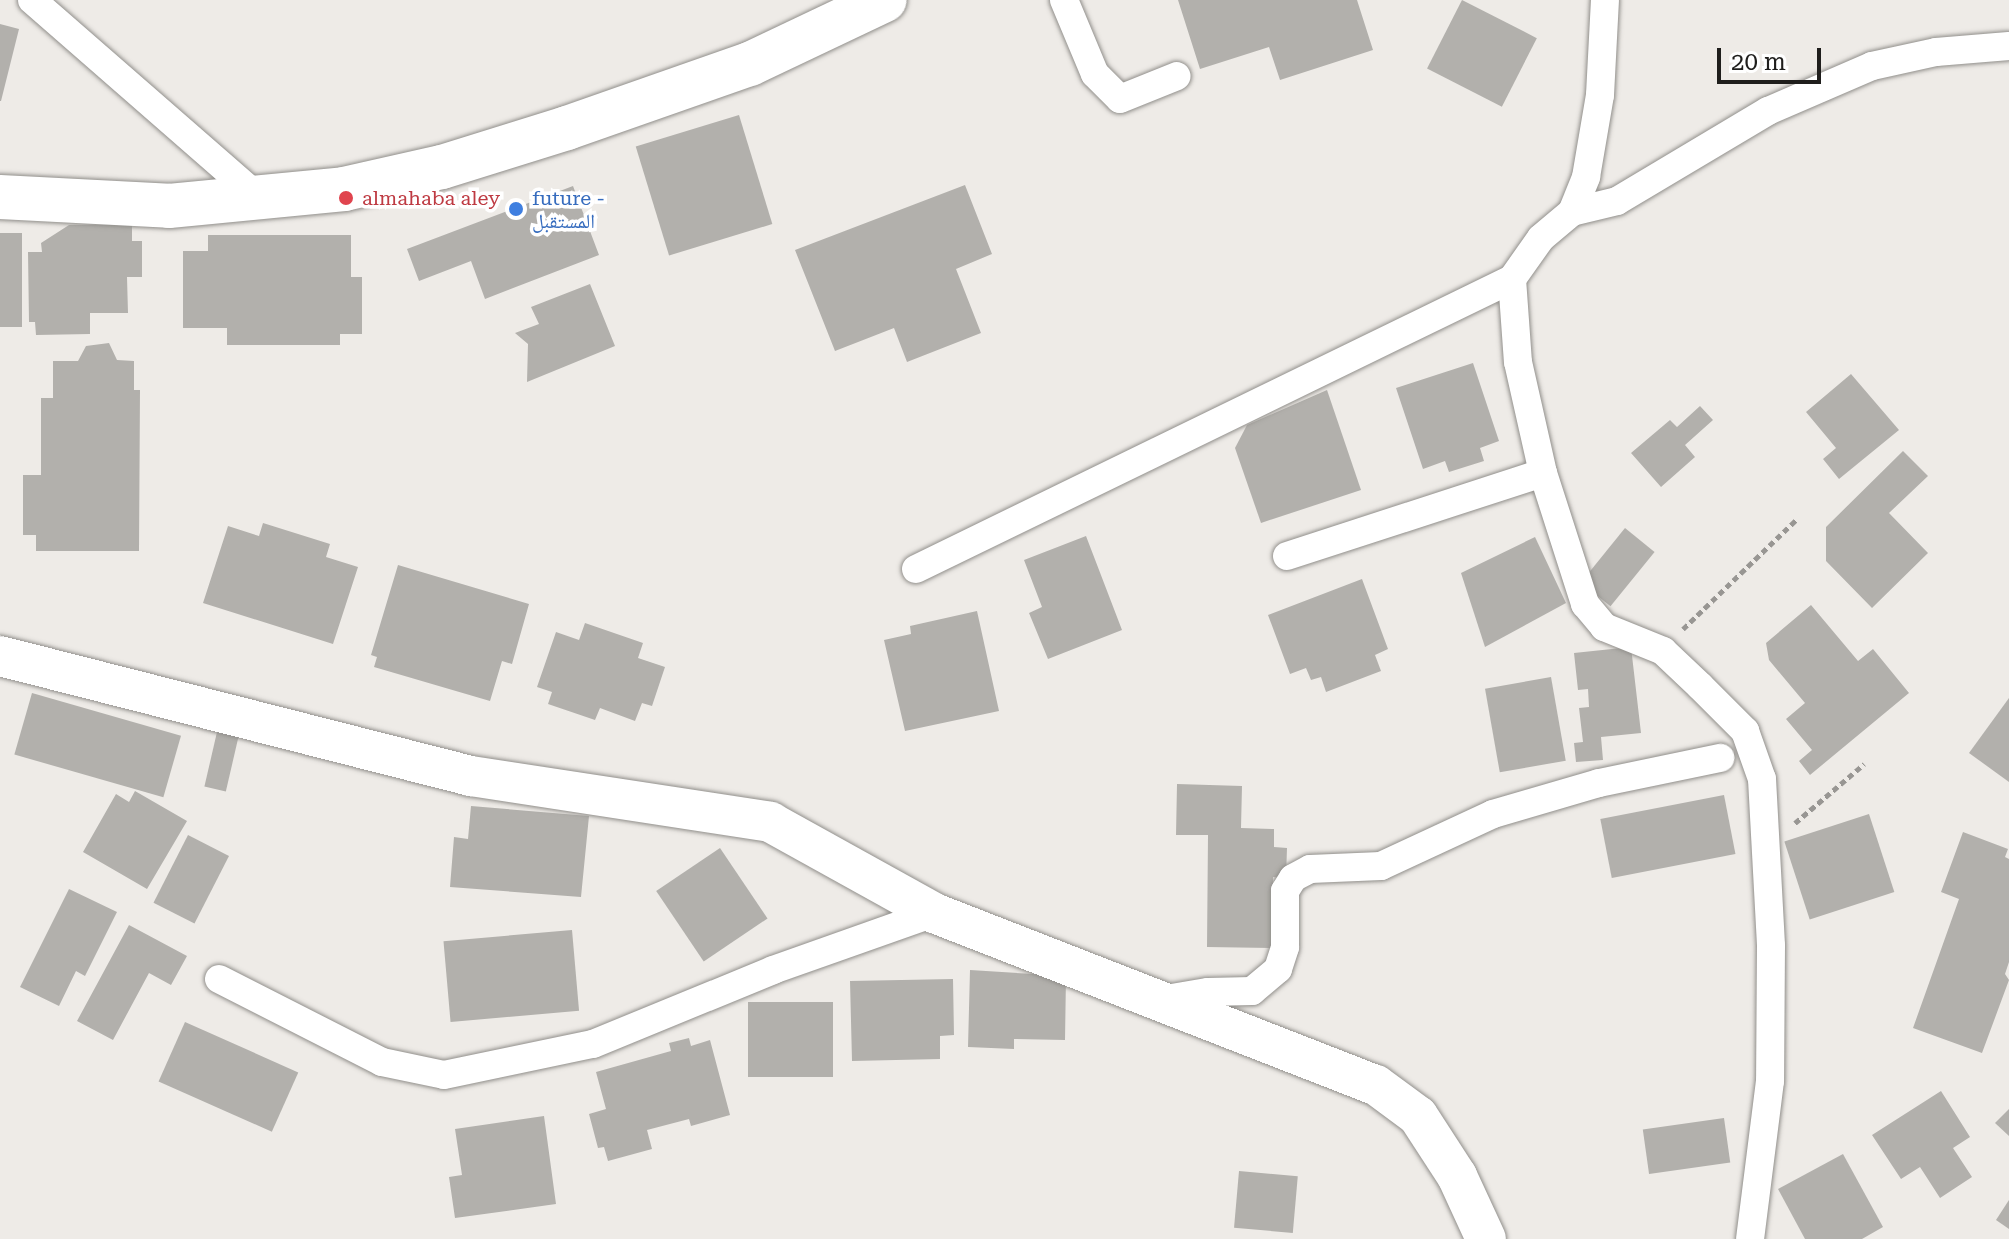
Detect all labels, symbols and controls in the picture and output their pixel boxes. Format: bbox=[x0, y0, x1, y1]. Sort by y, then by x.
scale bar bbox=[1721, 32, 1825, 82]
text: 20 m bbox=[1731, 48, 1786, 76]
place label: almahaba aley bbox=[362, 186, 500, 210]
place label: future - المستقبل bbox=[532, 186, 605, 233]
marker: almahaba aley bbox=[337, 189, 355, 207]
marker: future - المستقبل bbox=[507, 200, 525, 218]

